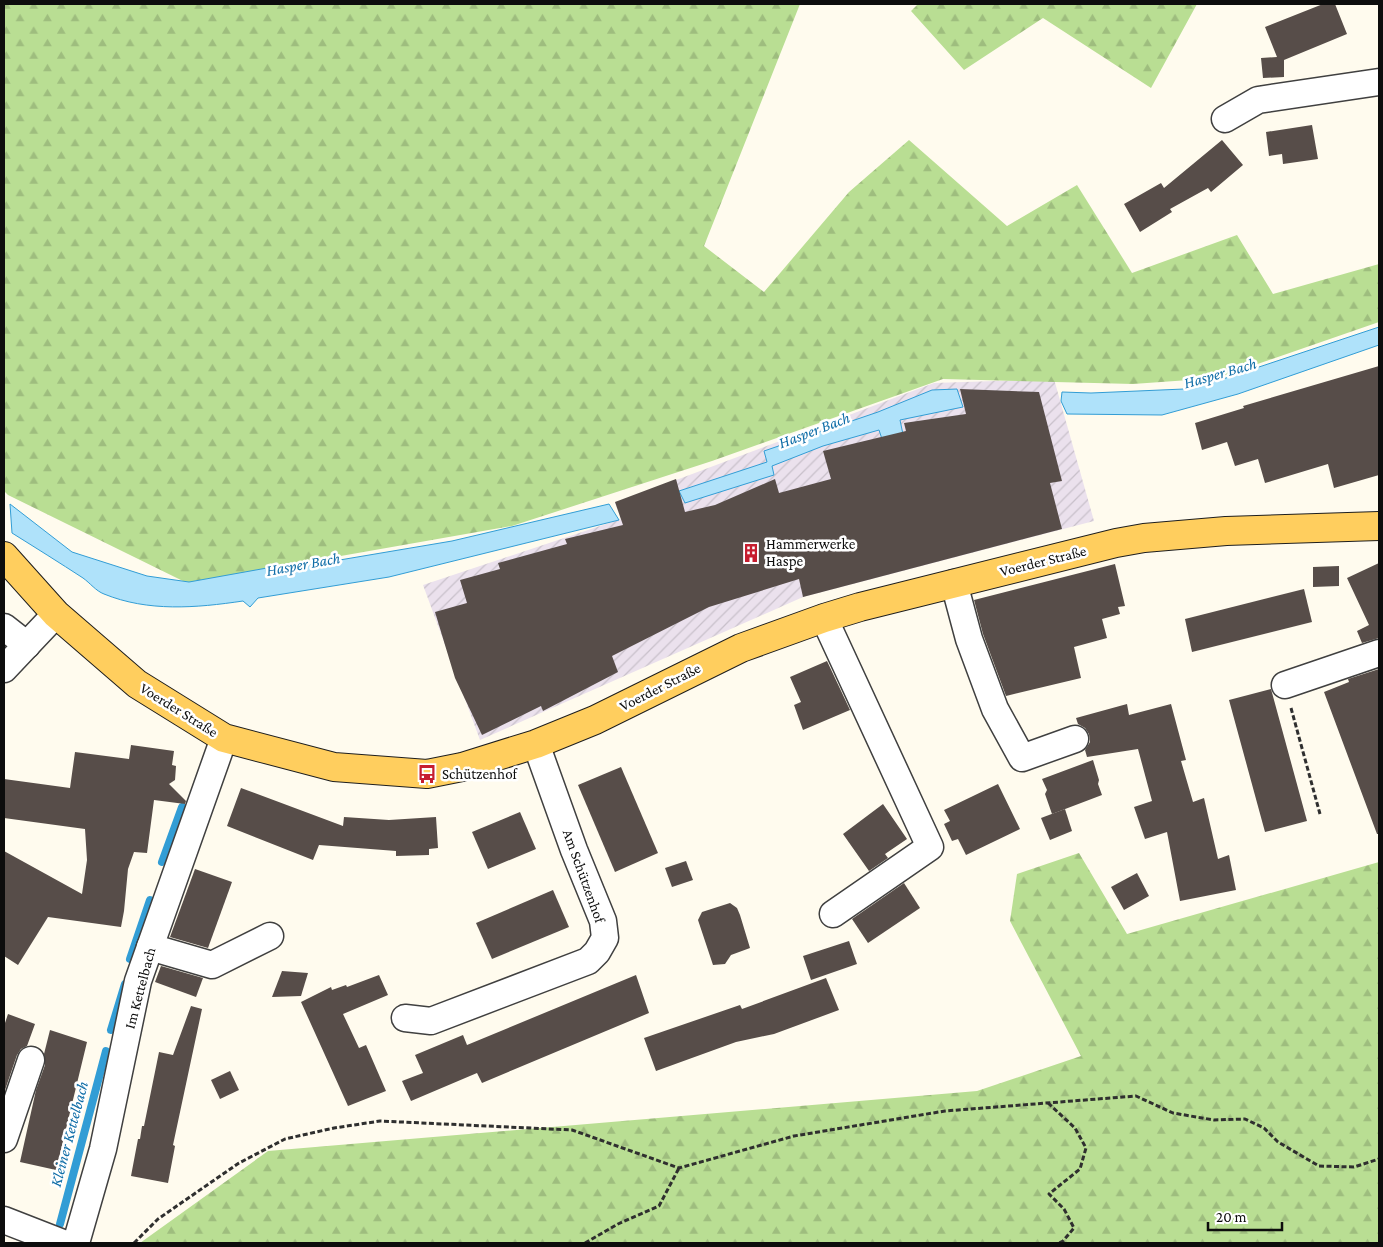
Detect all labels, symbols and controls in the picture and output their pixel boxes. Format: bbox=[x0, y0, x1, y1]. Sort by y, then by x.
water label: Hasper Bach bbox=[1182, 354, 1259, 392]
water label: Hasper Bach bbox=[776, 409, 853, 452]
place label: Hammerwerke Haspe bbox=[766, 536, 856, 570]
building icon: Hammerwerke Haspe bbox=[740, 542, 762, 564]
street label: Voerder Straße bbox=[998, 542, 1088, 579]
water label: Hasper Bach bbox=[265, 549, 342, 580]
street label: Voerder Straße bbox=[617, 660, 703, 714]
street label: Voerder Straße bbox=[137, 680, 221, 740]
bus stop icon: Schützenhof bbox=[416, 763, 438, 785]
place label: Schützenhof bbox=[442, 766, 519, 782]
street label: Am Schützenhof bbox=[560, 827, 609, 926]
street label: Im Kettelbach bbox=[121, 946, 159, 1030]
water label: Kleiner Kettelbach bbox=[47, 1079, 91, 1189]
scale bar bbox=[1208, 1200, 1282, 1232]
text: 20 m bbox=[1216, 1209, 1247, 1225]

